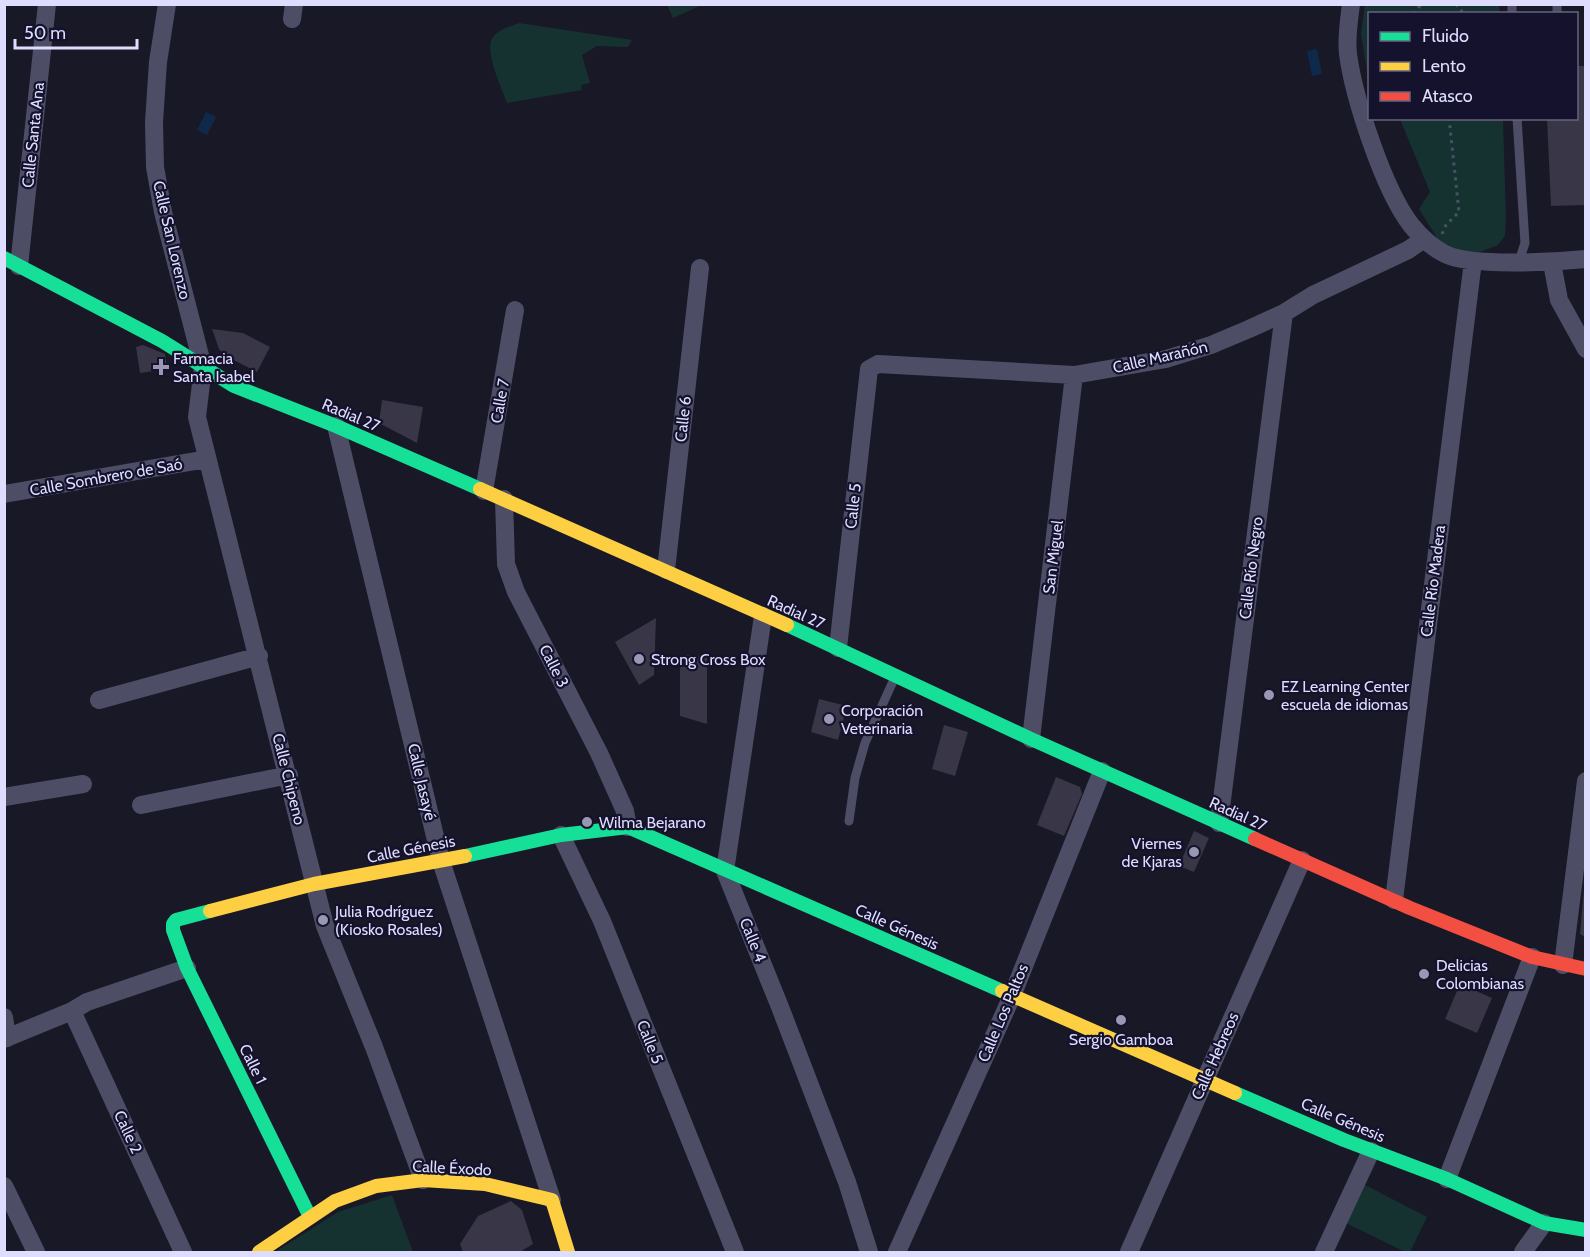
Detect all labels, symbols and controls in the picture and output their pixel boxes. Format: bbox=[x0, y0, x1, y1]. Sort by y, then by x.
scale bar bbox=[15, 12, 136, 50]
legend bbox=[1368, 12, 1578, 120]
text: 50 m bbox=[24, 22, 66, 44]
text: Fluido bbox=[1422, 25, 1469, 47]
text: Lento bbox=[1422, 55, 1466, 77]
street label: Calle Santa Ana bbox=[18, 81, 48, 189]
text: Atasco bbox=[1422, 85, 1473, 107]
street label: Calle San Lorenzo bbox=[149, 179, 195, 301]
street label: Calle Marañón bbox=[1111, 337, 1209, 377]
place label: Farmacia Santa Isabel bbox=[173, 349, 255, 386]
marker: Farmacia Santa Isabel bbox=[154, 360, 168, 374]
street label: Calle 7 bbox=[487, 377, 513, 425]
street label: Radial 27 bbox=[319, 394, 383, 436]
street label: Calle 6 bbox=[671, 395, 695, 443]
street label: Calle Sombrero de Saó bbox=[28, 454, 184, 500]
street label: Calle 5 bbox=[841, 482, 865, 530]
street label: Calle Río Negro bbox=[1235, 516, 1267, 620]
street label: San Miguel bbox=[1039, 519, 1067, 595]
street label: Calle Río Madera bbox=[1417, 524, 1449, 638]
street label: Radial 27 bbox=[764, 591, 828, 633]
street label: Calle 3 bbox=[535, 641, 573, 691]
place label: Strong Cross Box bbox=[651, 650, 766, 669]
marker: Strong Cross Box bbox=[632, 652, 646, 666]
place label: EZ Learning Center escuela de idiomas bbox=[1281, 677, 1410, 714]
marker: EZ Learning Center escuela de idiomas bbox=[1262, 688, 1276, 702]
place label: Corporación Veterinaria bbox=[841, 701, 923, 738]
marker: Corporación Veterinaria bbox=[822, 712, 836, 726]
street label: Calle Chipeno bbox=[268, 731, 310, 827]
street label: Calle Jasayé bbox=[404, 742, 440, 822]
street label: Radial 27 bbox=[1206, 793, 1270, 835]
place label: Wilma Bejarano bbox=[599, 813, 706, 832]
marker: Wilma Bejarano bbox=[580, 815, 594, 829]
street label: Calle Génesis bbox=[365, 831, 457, 867]
place label: Viernes de Kjaras bbox=[1122, 834, 1182, 871]
marker: Viernes de Kjaras bbox=[1187, 845, 1201, 859]
street label: Calle Génesis bbox=[852, 900, 942, 954]
place label: Julia Rodríguez (Kiosko Rosales) bbox=[334, 902, 443, 939]
marker: Julia Rodríguez (Kiosko Rosales) bbox=[316, 913, 330, 927]
street label: Calle 4 bbox=[736, 915, 770, 965]
place label: Delicias Colombianas bbox=[1436, 956, 1525, 993]
street label: Calle Los Paltos bbox=[974, 961, 1032, 1065]
marker: Delicias Colombianas bbox=[1417, 967, 1431, 981]
street label: Calle Hebreos bbox=[1187, 1009, 1243, 1103]
marker: Sergio Gamboa bbox=[1114, 1013, 1128, 1027]
street label: Calle 5 bbox=[633, 1017, 667, 1067]
place label: Sergio Gamboa bbox=[1069, 1030, 1174, 1049]
street label: Calle 1 bbox=[235, 1041, 271, 1087]
street label: Calle Génesis bbox=[1298, 1094, 1388, 1146]
street label: Calle 2 bbox=[110, 1108, 146, 1156]
street label: Calle Éxodo bbox=[412, 1156, 492, 1180]

